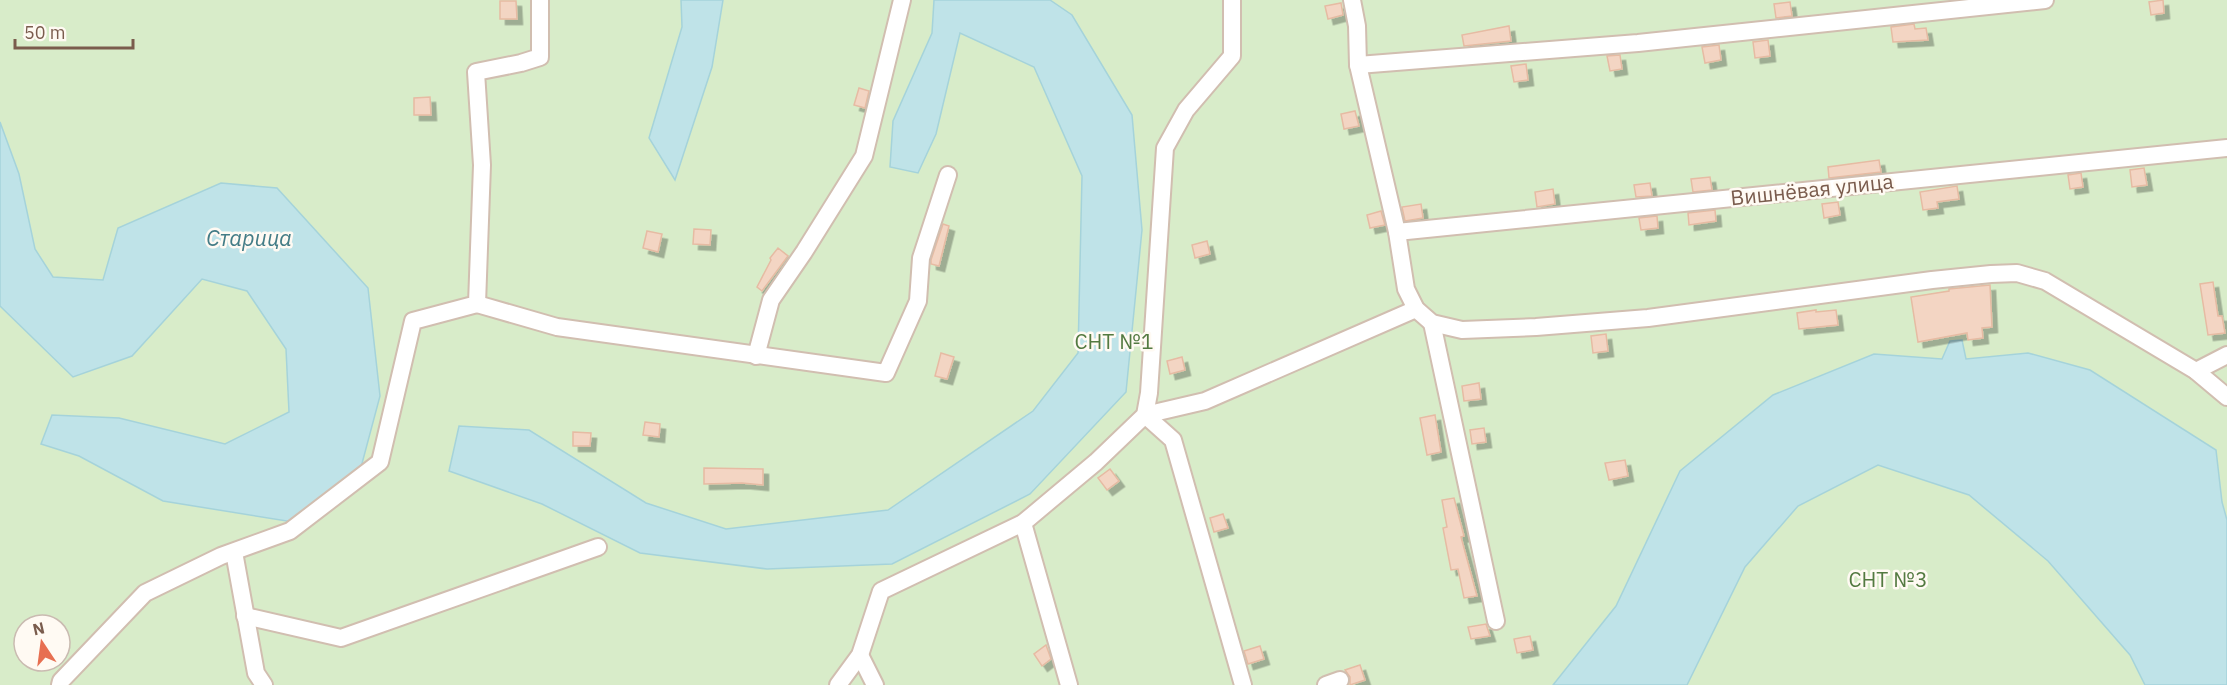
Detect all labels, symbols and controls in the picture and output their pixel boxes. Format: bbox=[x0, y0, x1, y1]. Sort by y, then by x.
scale bar bbox=[15, 12, 134, 50]
text: 50 m bbox=[24, 21, 66, 44]
street label: Вишнёвая улица bbox=[1729, 167, 1895, 211]
water label: Старица bbox=[206, 223, 292, 252]
park label: СНТ №1 bbox=[1074, 327, 1154, 355]
park label: СНТ №3 bbox=[1848, 565, 1928, 593]
north arrow bbox=[12, 613, 72, 673]
text: N bbox=[31, 617, 47, 639]

